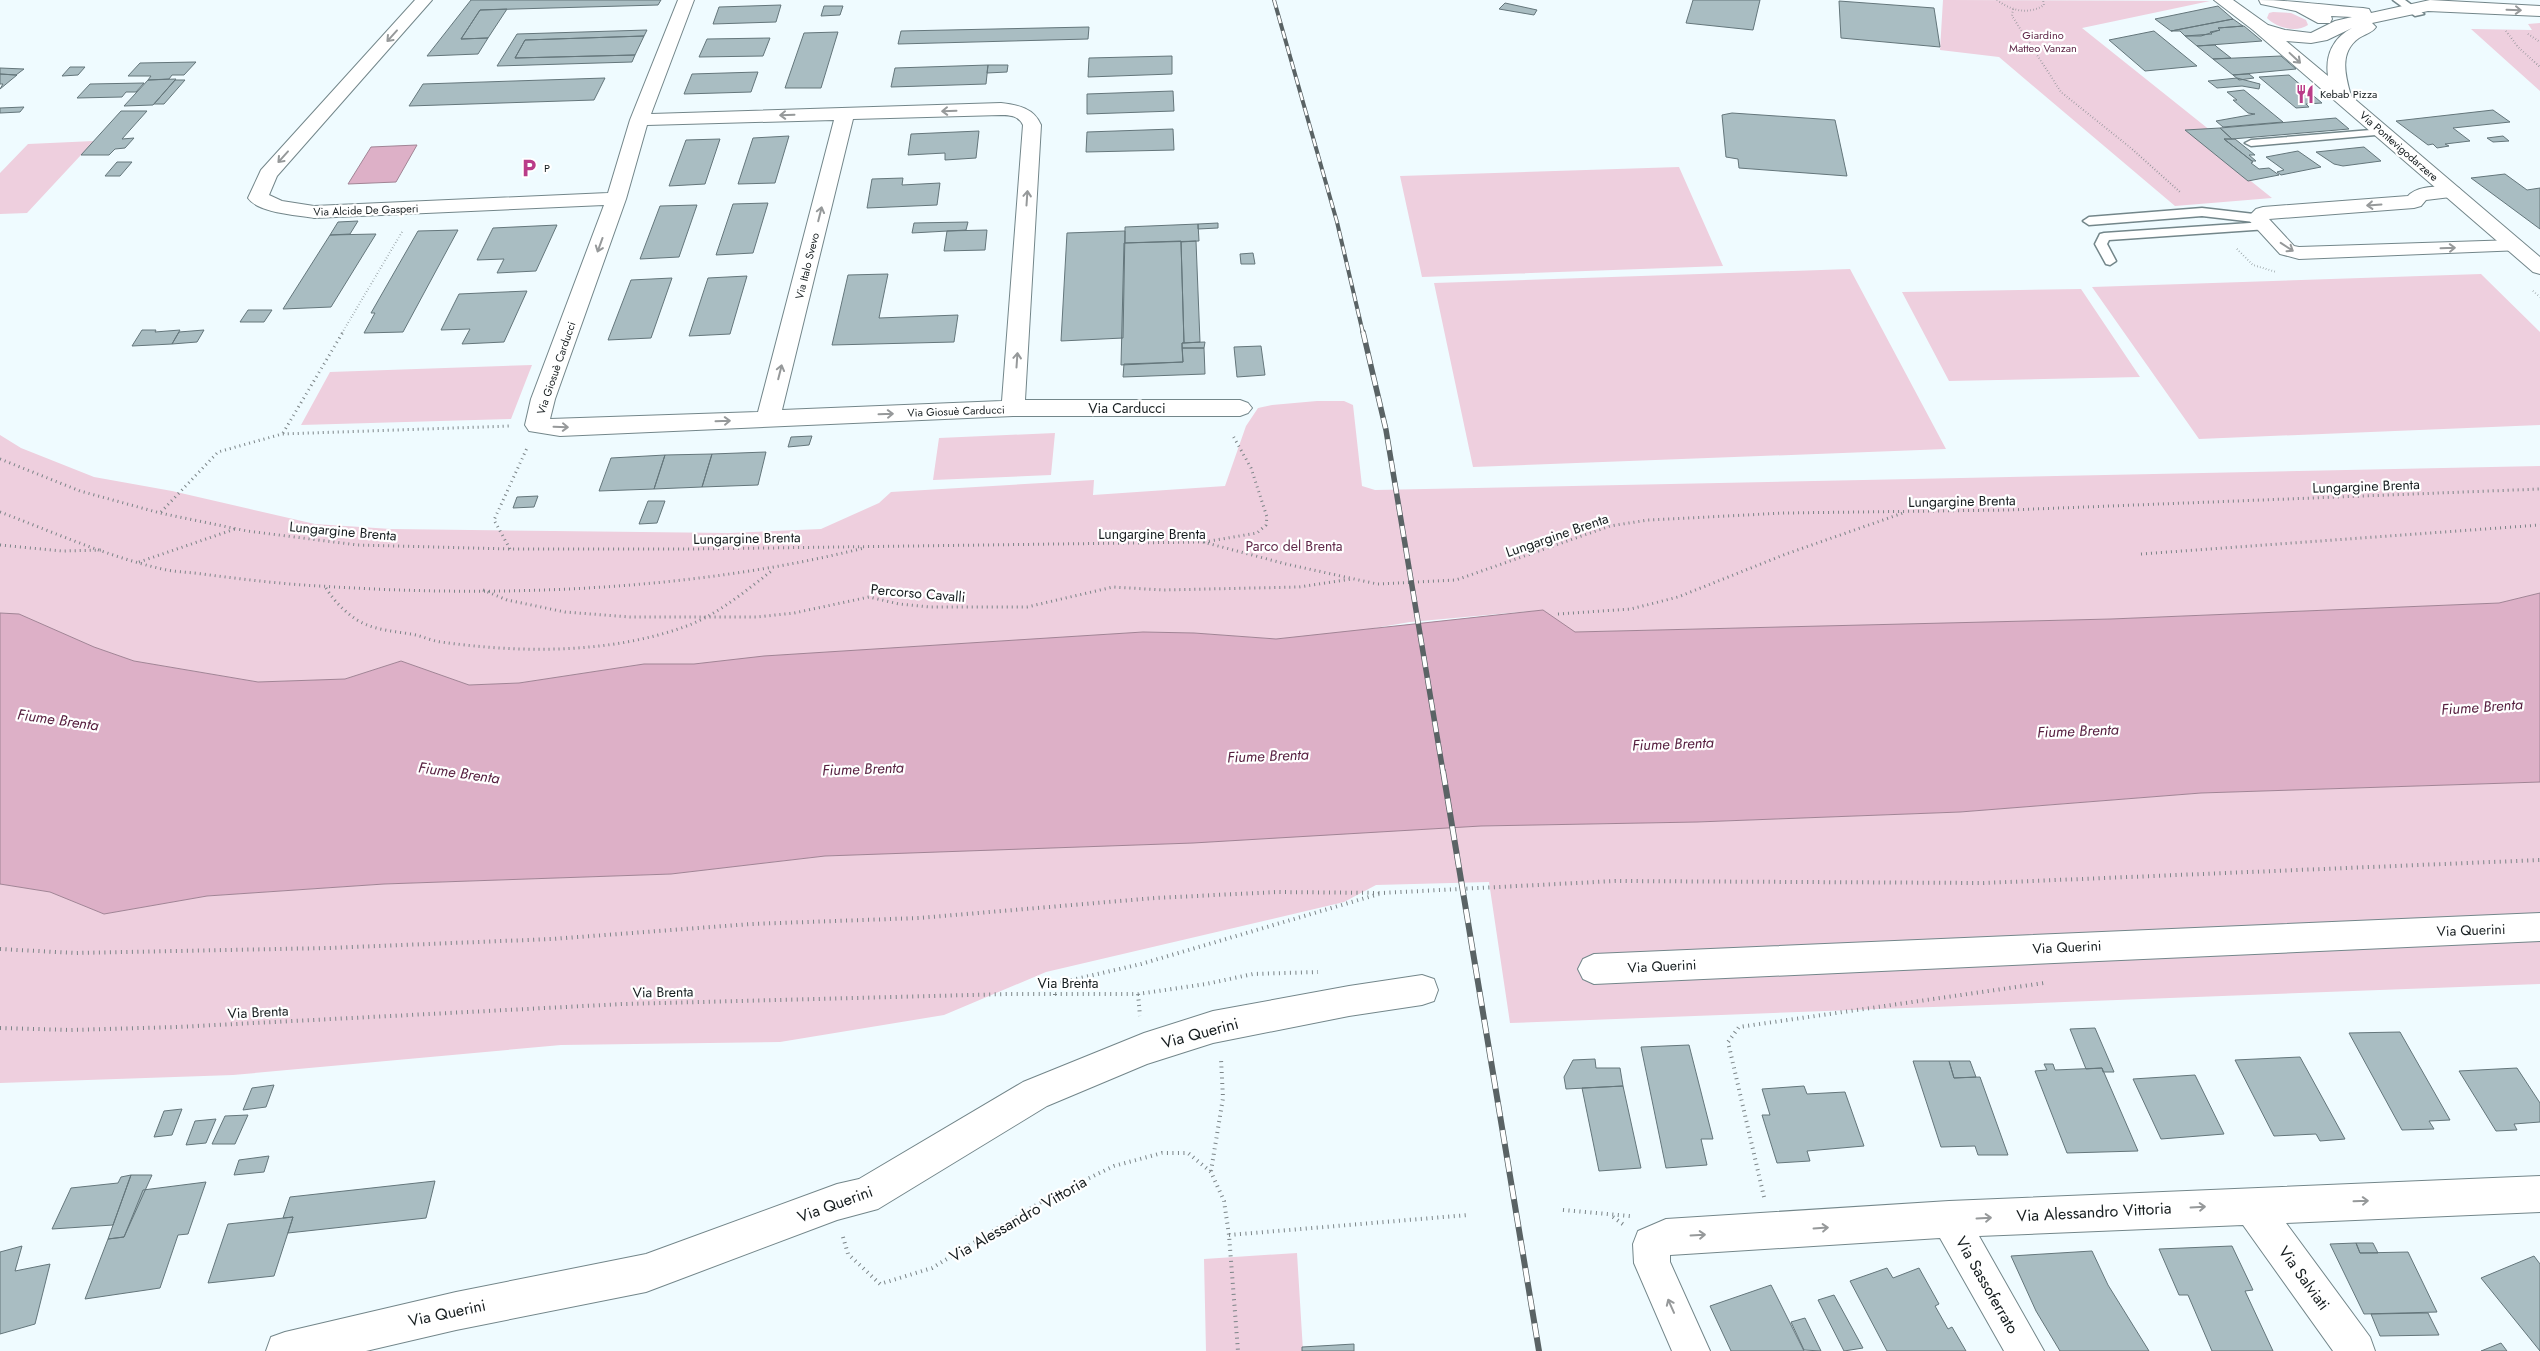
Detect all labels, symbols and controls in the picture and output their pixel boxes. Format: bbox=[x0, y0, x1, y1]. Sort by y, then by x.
one-way arrow bbox=[2506, 6, 2522, 15]
park label: Giardino Matteo Vanzan bbox=[2009, 27, 2077, 56]
one-way arrow bbox=[386, 30, 398, 43]
one-way arrow bbox=[2289, 52, 2301, 64]
restaurant icon: Kebab Pizza bbox=[2294, 83, 2316, 105]
place label: Kebab Pizza bbox=[2320, 86, 2377, 102]
one-way arrow bbox=[942, 106, 958, 115]
street label: Via Pontevigodarzere bbox=[2356, 107, 2442, 185]
one-way arrow bbox=[779, 111, 795, 120]
one-way arrow bbox=[277, 150, 289, 163]
parking icon: P bbox=[518, 157, 540, 179]
place label: P bbox=[544, 160, 550, 176]
one-way arrow bbox=[1022, 190, 1032, 206]
street label: Via Alcide De Gasperi bbox=[313, 200, 419, 220]
one-way arrow bbox=[2367, 200, 2383, 210]
one-way arrow bbox=[816, 207, 825, 223]
street label: Via Italo Svevo bbox=[791, 231, 823, 301]
one-way arrow bbox=[595, 237, 604, 252]
one-way arrow bbox=[2280, 242, 2294, 253]
one-way arrow bbox=[2439, 244, 2455, 253]
street label: Via Giosuè Carducci bbox=[533, 319, 579, 417]
one-way arrow bbox=[1012, 352, 1021, 368]
one-way arrow bbox=[776, 364, 785, 380]
street label: Via Carducci bbox=[1088, 398, 1166, 418]
street label: Via Giosuè Carducci bbox=[907, 401, 1005, 421]
one-way arrow bbox=[877, 409, 893, 419]
one-way arrow bbox=[715, 416, 731, 426]
one-way arrow bbox=[552, 422, 569, 432]
street label: Lungargine Brenta bbox=[2312, 474, 2420, 498]
street label: Lungargine Brenta bbox=[1908, 490, 2016, 512]
street label: Lungargine Brenta bbox=[1503, 508, 1611, 562]
street label: Lungargine Brenta bbox=[289, 516, 397, 546]
street label: Lungargine Brenta bbox=[1098, 524, 1206, 544]
street label: Lungargine Brenta bbox=[693, 527, 801, 549]
park label: Parco del Brenta bbox=[1246, 536, 1342, 556]
street label: Percorso Cavalli bbox=[870, 579, 966, 607]
water label: Fiume Brenta bbox=[2440, 693, 2524, 721]
water label: Fiume Brenta bbox=[16, 703, 101, 737]
water label: Fiume Brenta bbox=[2037, 719, 2120, 743]
water label: Fiume Brenta bbox=[1632, 732, 1715, 756]
water label: Fiume Brenta bbox=[1227, 744, 1310, 768]
water label: Fiume Brenta bbox=[417, 756, 502, 790]
water label: Fiume Brenta bbox=[822, 757, 905, 781]
street label: Via Querini bbox=[2436, 919, 2506, 941]
street label: Via Querini bbox=[2032, 935, 2102, 959]
street label: Via Querini bbox=[1627, 954, 1697, 978]
street label: Via Brenta bbox=[1038, 973, 1098, 993]
street label: Via Brenta bbox=[632, 981, 694, 1003]
street label: Via Brenta bbox=[227, 1000, 289, 1024]
street label: Via Querini bbox=[1159, 1012, 1241, 1054]
street label: Via Alessandro Vittoria bbox=[945, 1170, 1091, 1268]
street label: Via Querini bbox=[794, 1180, 876, 1228]
street label: Via Alessandro Vittoria bbox=[2016, 1196, 2172, 1228]
one-way arrow bbox=[2352, 1196, 2368, 1205]
one-way arrow bbox=[2190, 1203, 2206, 1212]
one-way arrow bbox=[1975, 1213, 1991, 1222]
one-way arrow bbox=[1813, 1223, 1829, 1232]
one-way arrow bbox=[1690, 1231, 1706, 1240]
street label: Via Sassoferrato bbox=[1950, 1232, 2024, 1338]
street label: Via Salviati bbox=[2273, 1241, 2335, 1315]
street label: Via Querini bbox=[406, 1294, 488, 1332]
one-way arrow bbox=[1666, 1299, 1676, 1314]

